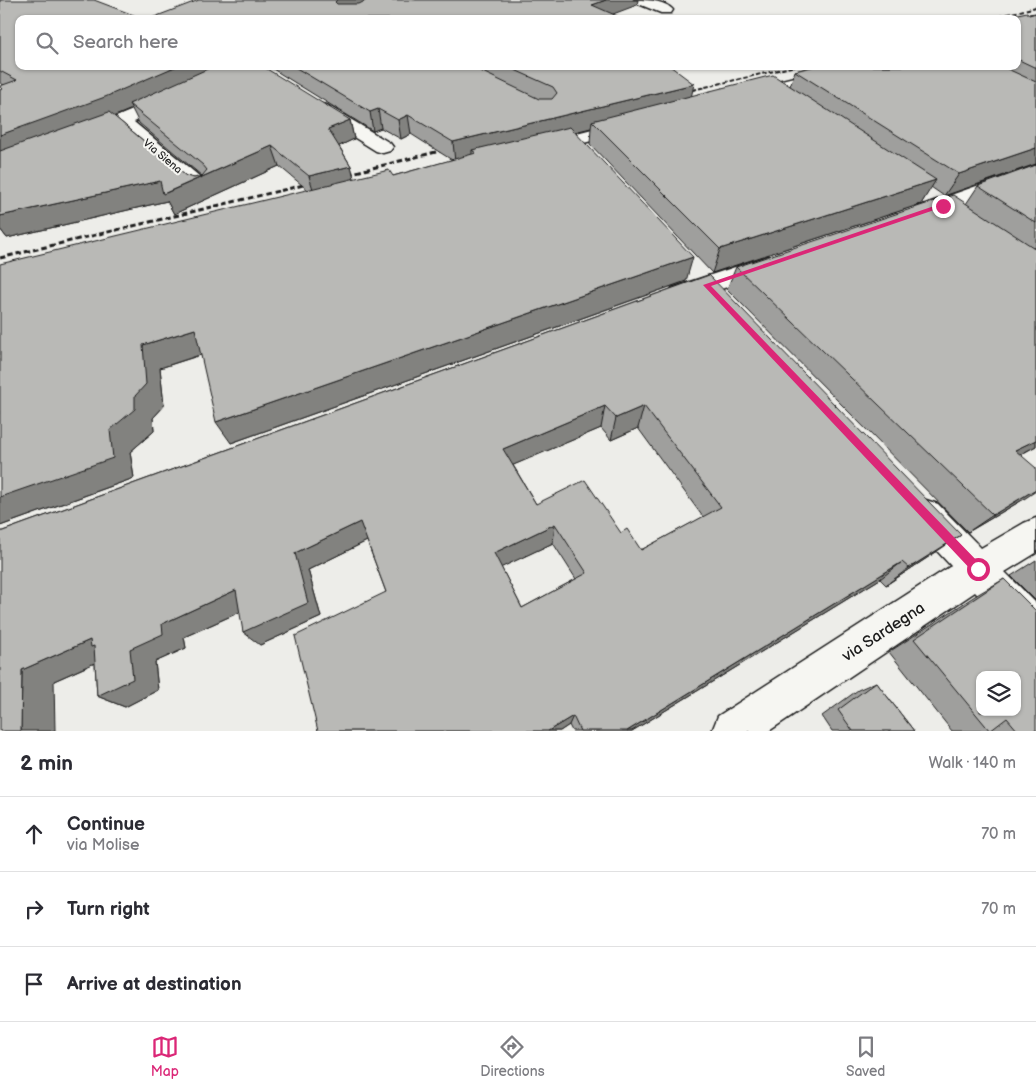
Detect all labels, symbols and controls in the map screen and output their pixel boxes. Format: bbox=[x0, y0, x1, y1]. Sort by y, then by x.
search box bbox=[15, 15, 1021, 70]
icon: search bbox=[33, 29, 61, 57]
text: Search here bbox=[73, 31, 178, 54]
street label: Via Siena bbox=[141, 136, 185, 176]
route end bbox=[932, 195, 955, 218]
route start bbox=[967, 558, 990, 581]
street label: via Sardegna bbox=[838, 599, 929, 667]
map controls bbox=[976, 671, 1021, 716]
button: layers bbox=[976, 671, 1021, 716]
text: 2 min bbox=[20, 751, 73, 776]
text: Walk · 140 m bbox=[929, 754, 1016, 773]
text: Continue bbox=[67, 813, 145, 836]
icon: ahead bbox=[20, 820, 48, 848]
text: 70 m bbox=[981, 825, 1016, 844]
text: via Molise bbox=[67, 836, 139, 855]
icon: right bbox=[20, 895, 48, 923]
text: Turn right bbox=[67, 898, 150, 921]
text: 70 m bbox=[981, 900, 1016, 919]
icon: arrive bbox=[20, 970, 48, 998]
text: Arrive at destination bbox=[67, 973, 242, 996]
tab: Map bbox=[151, 1033, 179, 1080]
tab: Directions bbox=[480, 1033, 545, 1080]
tab: Saved bbox=[846, 1033, 885, 1080]

